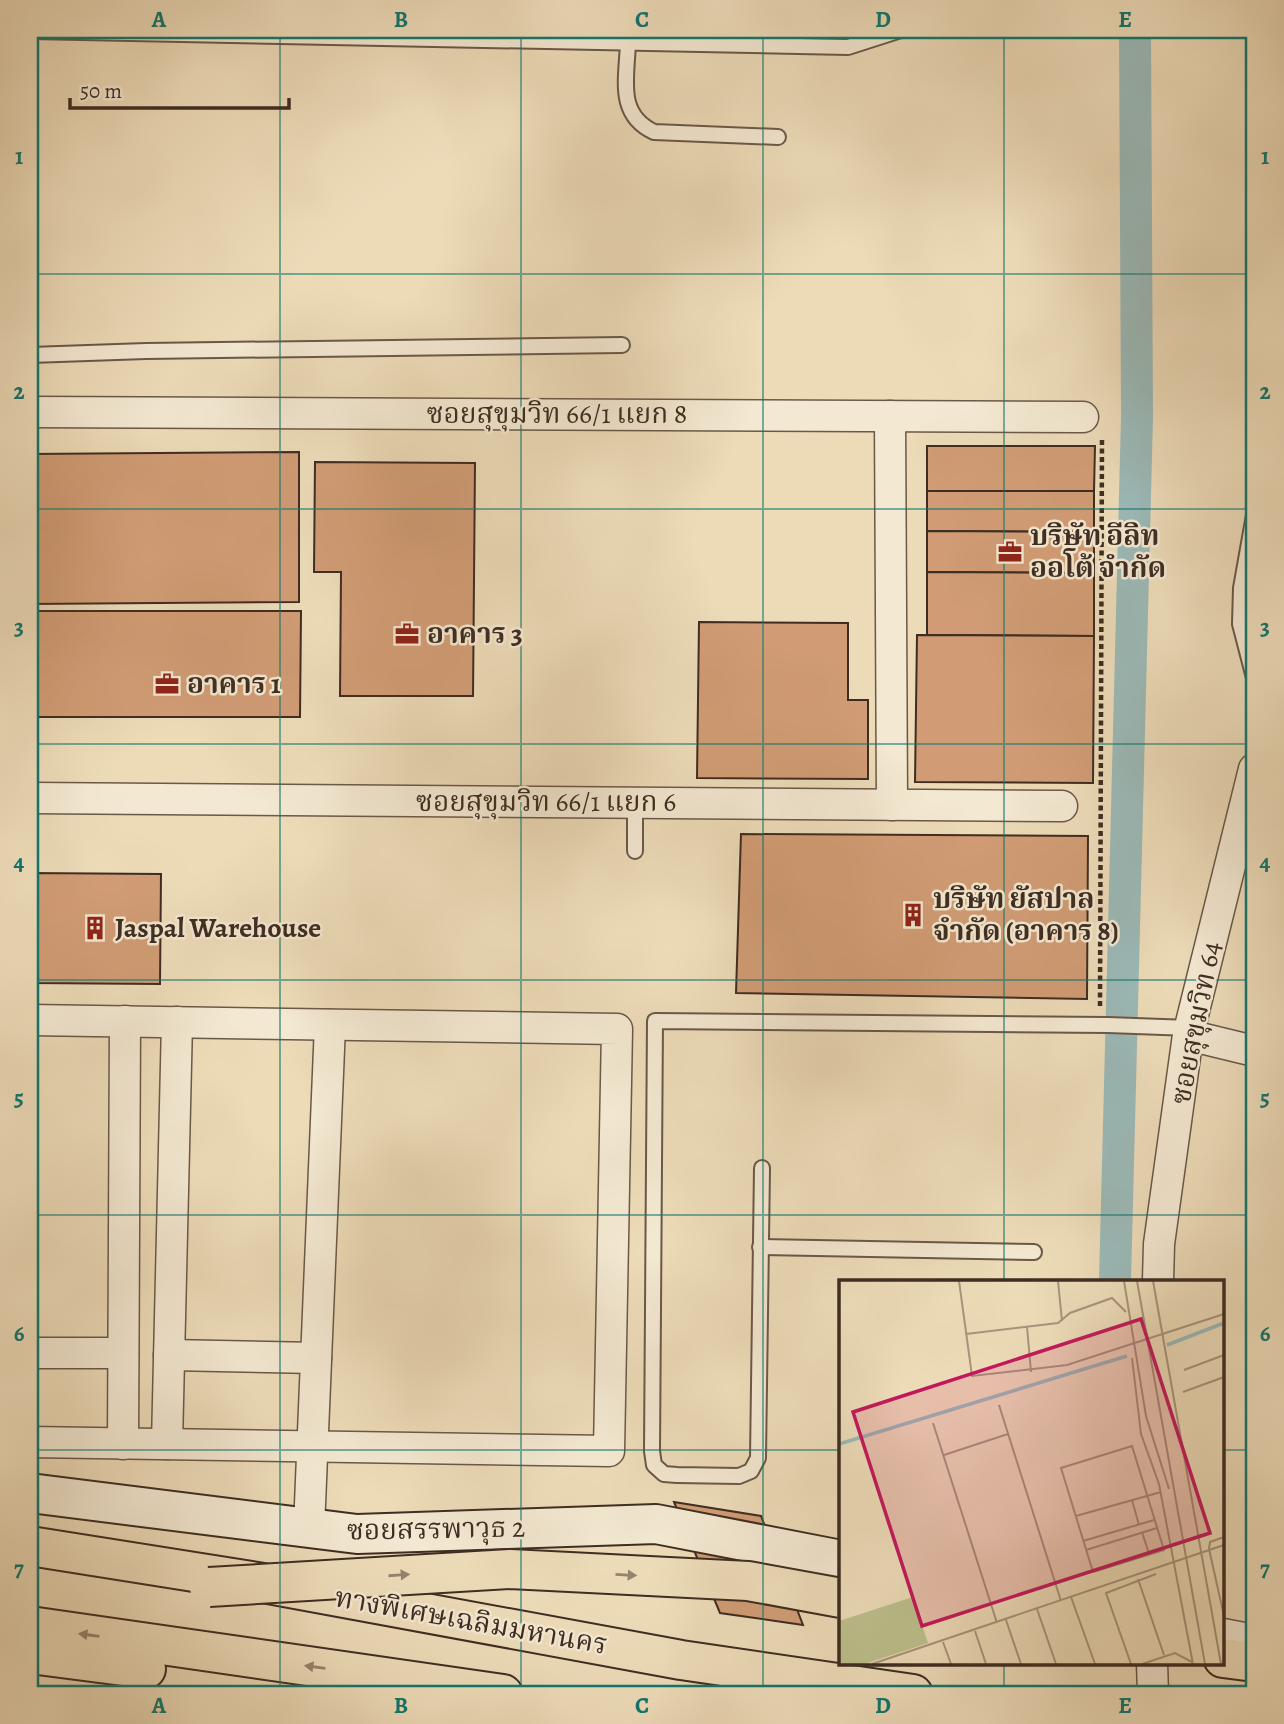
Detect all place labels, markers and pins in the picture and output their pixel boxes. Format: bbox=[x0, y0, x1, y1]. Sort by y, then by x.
place label: บริษัท อีลิท ออโต้ จำกัด bbox=[1030, 517, 1166, 587]
office icon: บริษัท อีลิท ออโต้ จำกัด bbox=[996, 538, 1024, 566]
place label: อาคาร 3 bbox=[427, 615, 523, 653]
office icon: อาคาร 3 bbox=[393, 620, 421, 648]
place label: อาคาร 1 bbox=[187, 665, 281, 703]
office icon: อาคาร 1 bbox=[153, 670, 181, 698]
place label: บริษัท ยัสปาล จำกัด (อาคาร 8) bbox=[933, 880, 1119, 950]
building icon: บริษัท ยัสปาล จำกัด (อาคาร 8) bbox=[899, 901, 927, 929]
place label: Jaspal Warehouse bbox=[115, 909, 321, 947]
building icon: Jaspal Warehouse bbox=[81, 914, 109, 942]

